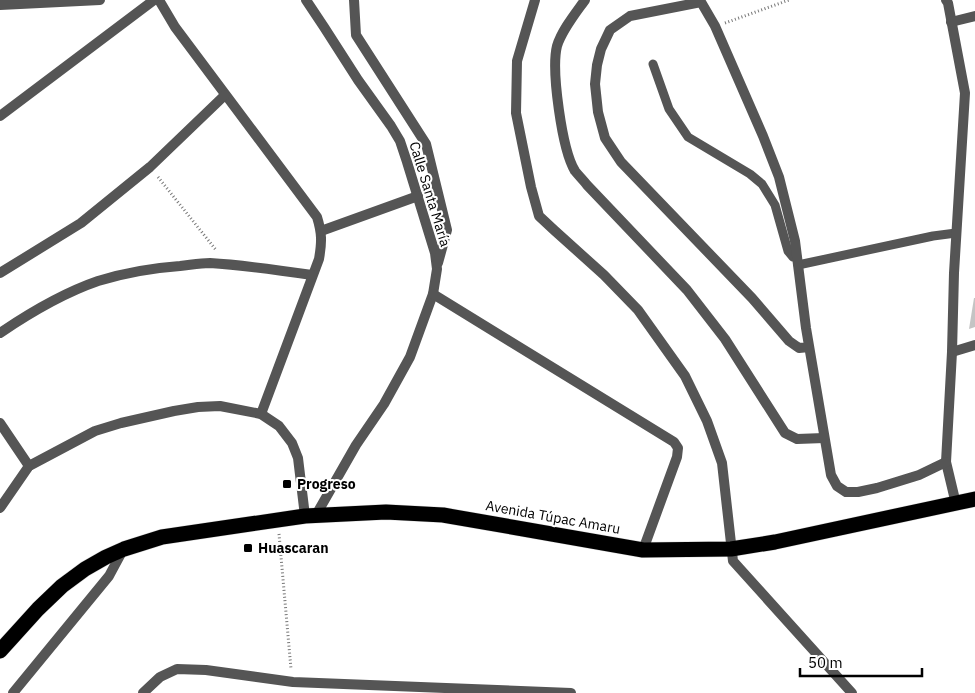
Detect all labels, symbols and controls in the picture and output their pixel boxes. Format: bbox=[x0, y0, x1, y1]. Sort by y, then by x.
street label: Calle Santa María bbox=[405, 139, 455, 249]
place label: Progreso bbox=[297, 475, 356, 493]
marker: Progreso bbox=[281, 478, 293, 490]
street label: Avenida Túpac Amaru bbox=[484, 496, 622, 538]
place label: Huascaran bbox=[258, 539, 328, 557]
marker: Huascaran bbox=[242, 542, 254, 554]
scale bar bbox=[800, 646, 922, 678]
text: 50 m bbox=[808, 653, 843, 672]

